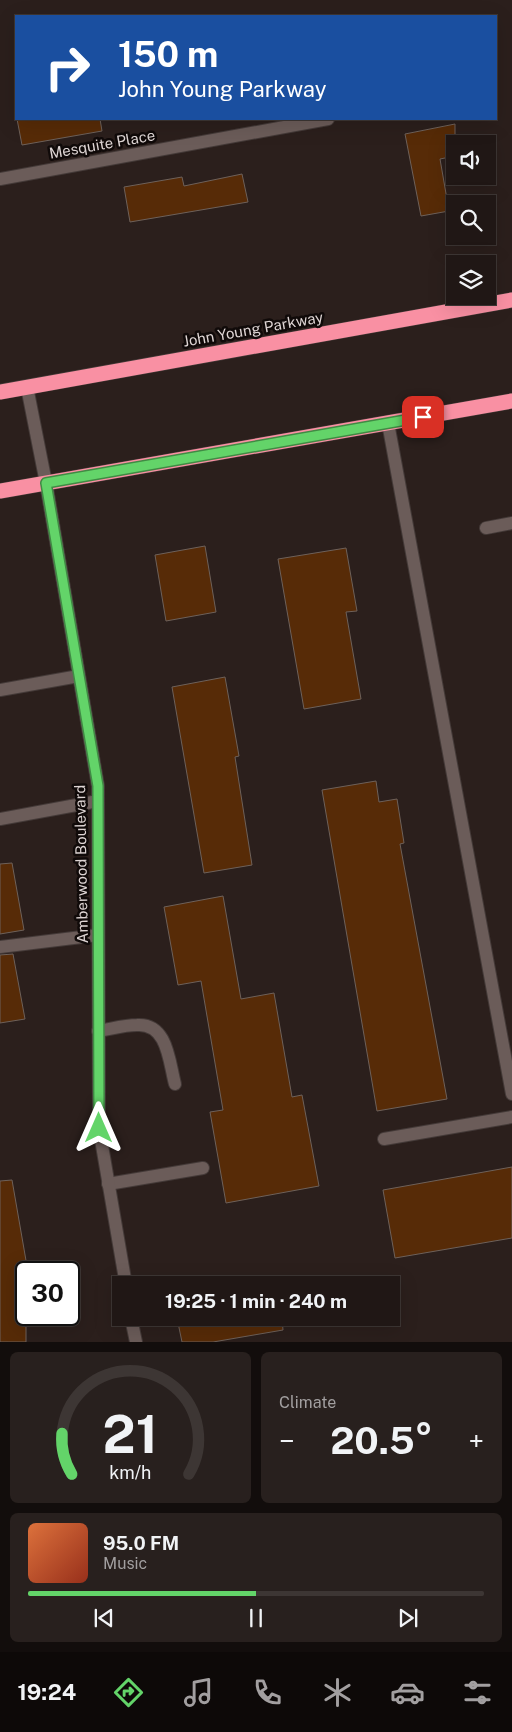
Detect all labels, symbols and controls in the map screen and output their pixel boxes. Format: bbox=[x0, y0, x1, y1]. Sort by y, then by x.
text: 150 m bbox=[118, 34, 218, 75]
icon: right bbox=[35, 35, 100, 100]
text: John Young Parkway bbox=[118, 76, 326, 102]
street label: Mesquite Place bbox=[48, 126, 156, 162]
map controls bbox=[446, 135, 496, 305]
button: sound bbox=[446, 135, 496, 185]
button: search bbox=[446, 195, 496, 245]
button: layers bbox=[446, 255, 496, 305]
street label: John Young Parkway bbox=[182, 308, 324, 350]
pin bbox=[402, 396, 444, 438]
icon: arrive bbox=[409, 403, 437, 431]
street label: Amberwood Boulevard bbox=[71, 785, 91, 943]
position arrow bbox=[72, 1101, 124, 1153]
speed limit sign: 30 bbox=[15, 1261, 80, 1326]
text: 19:25 · 1 min · 240 m bbox=[165, 1290, 347, 1312]
text: Climate bbox=[279, 1393, 336, 1412]
text: 21 bbox=[103, 1404, 158, 1465]
text: 20.5° bbox=[330, 1418, 433, 1463]
text: − bbox=[279, 1424, 295, 1457]
text: + bbox=[468, 1424, 484, 1457]
text: km/h bbox=[109, 1462, 152, 1483]
text: 95.0 FM bbox=[103, 1532, 179, 1554]
text: Music bbox=[103, 1554, 147, 1573]
icon: previous bbox=[90, 1604, 118, 1632]
icon: pause bbox=[242, 1604, 270, 1632]
icon: next bbox=[394, 1604, 422, 1632]
icon: directions bbox=[111, 1675, 146, 1710]
icon: music bbox=[181, 1675, 216, 1710]
icon: phone bbox=[250, 1675, 285, 1710]
icon: climate bbox=[320, 1675, 355, 1710]
icon: car bbox=[390, 1675, 425, 1710]
icon: filters bbox=[460, 1675, 495, 1710]
text: 19:24 bbox=[17, 1679, 76, 1705]

